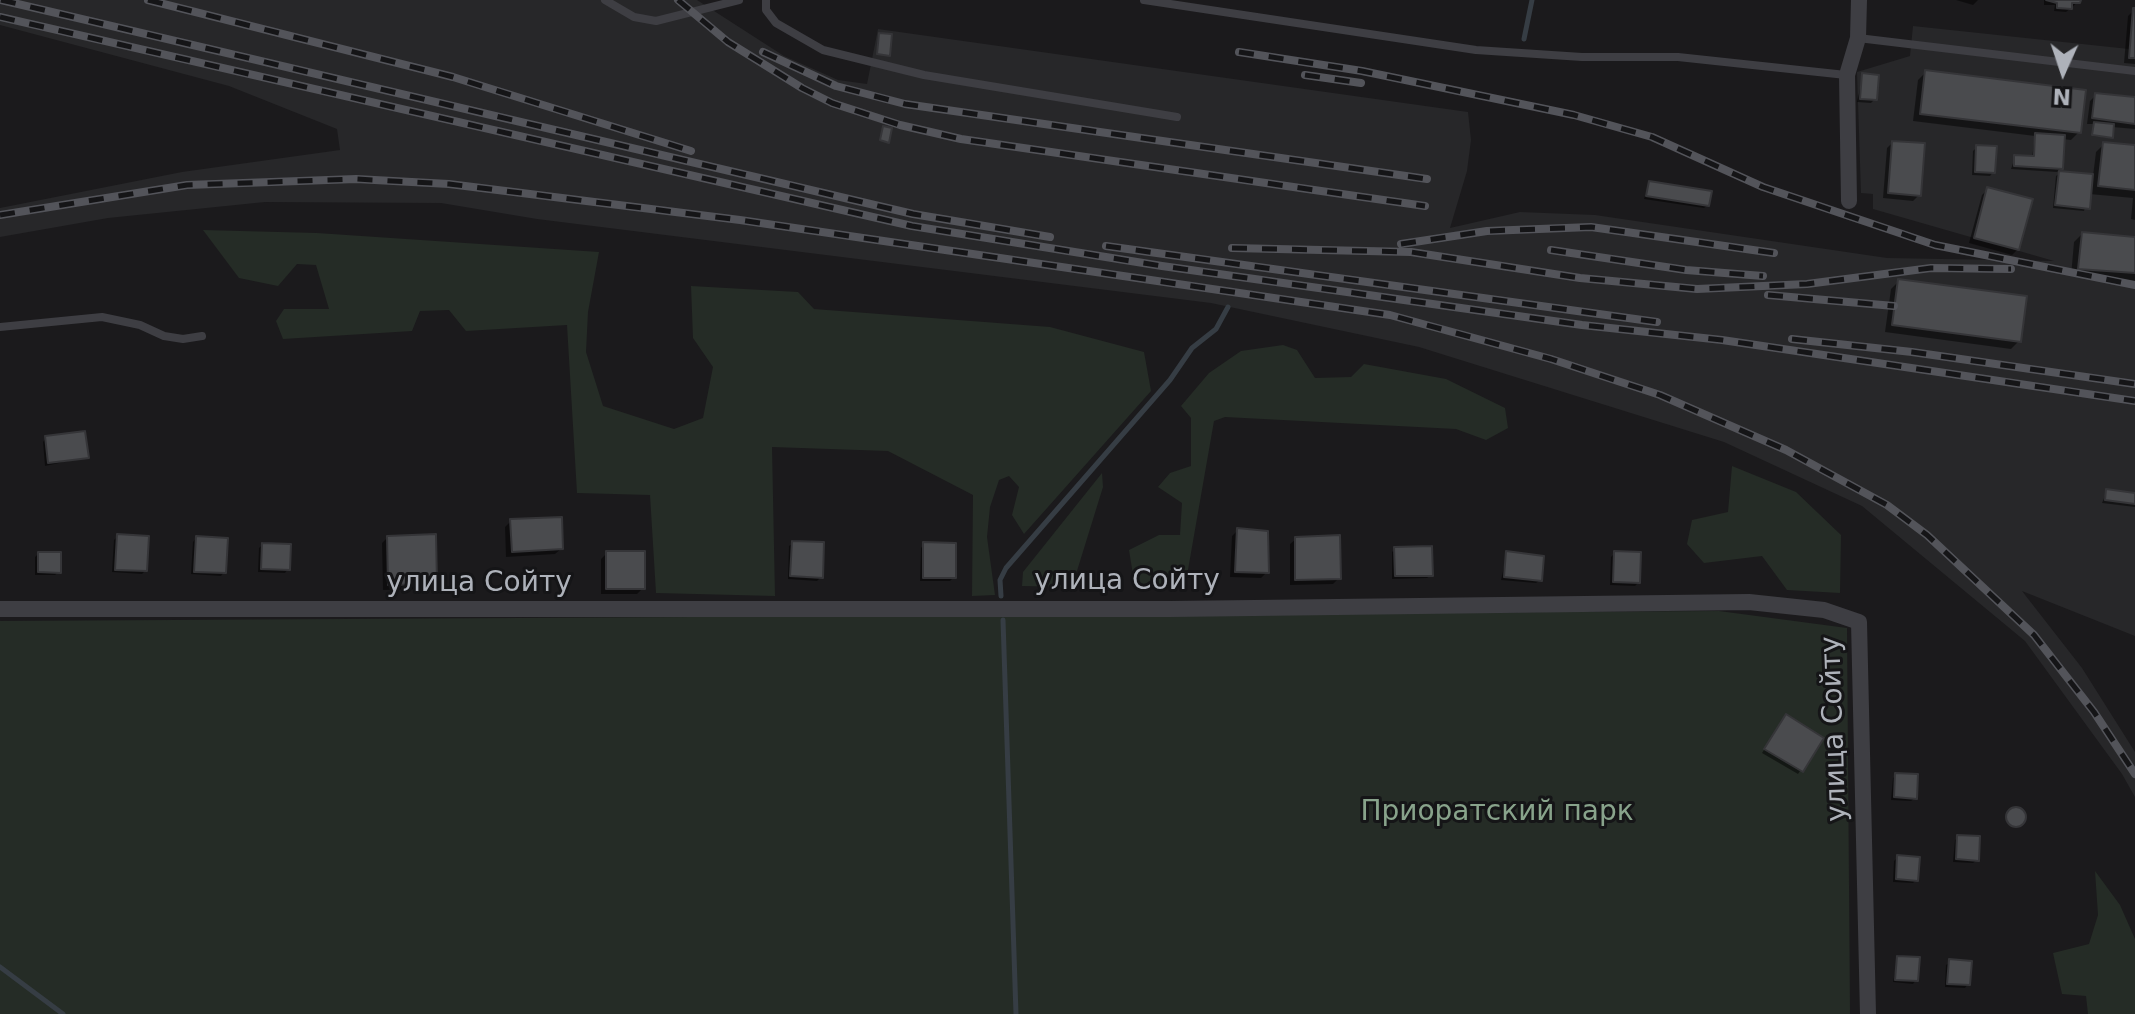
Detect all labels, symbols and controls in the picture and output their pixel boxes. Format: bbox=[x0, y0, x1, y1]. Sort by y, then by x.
north arrow bbox=[2023, 32, 2103, 112]
text: N bbox=[2052, 84, 2072, 109]
street label: улица Сойту bbox=[1034, 565, 1220, 599]
street label: улица Сойту bbox=[386, 567, 572, 601]
street label: улица Сойту bbox=[1815, 636, 1855, 822]
park label: Приоратский парк bbox=[1360, 796, 1634, 830]

